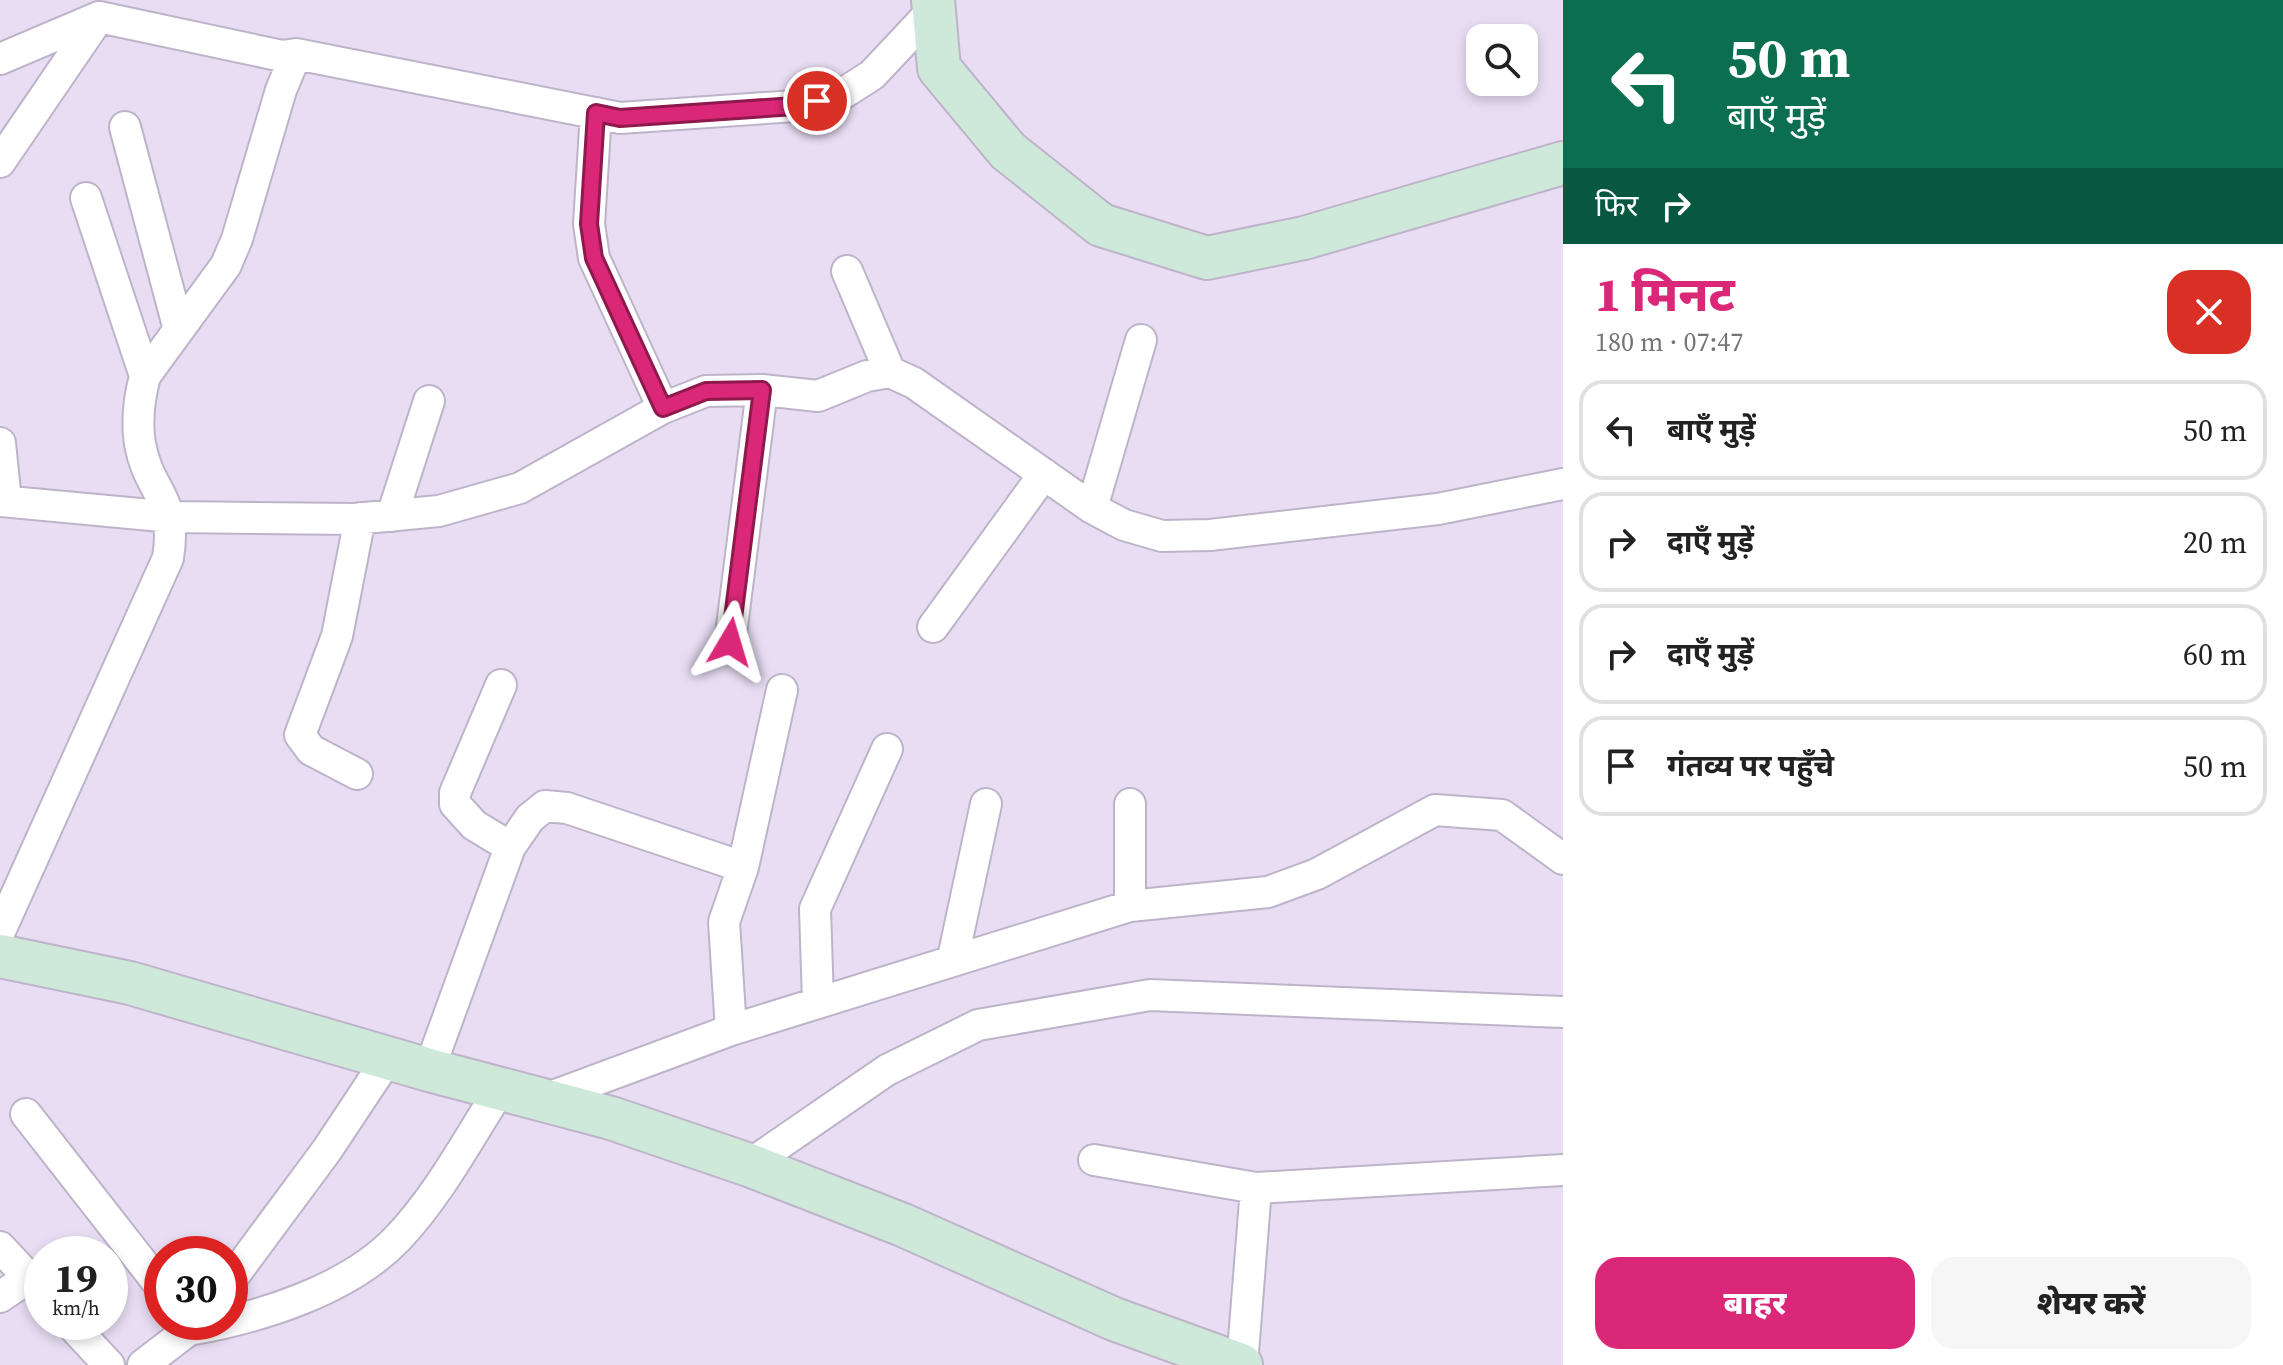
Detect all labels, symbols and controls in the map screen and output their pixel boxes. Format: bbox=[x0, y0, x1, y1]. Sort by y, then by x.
text: 50 m bbox=[1727, 19, 1850, 96]
map controls bbox=[1466, 24, 1538, 96]
button: search bbox=[1466, 24, 1538, 96]
icon: left bbox=[1595, 32, 1699, 136]
pin bbox=[783, 67, 851, 135]
icon: arrive bbox=[795, 79, 839, 123]
text: बाएँ मुड़ें bbox=[1727, 92, 1826, 141]
icon: right bbox=[1654, 184, 1698, 228]
text: फिर bbox=[1595, 185, 1638, 226]
text: 1 मिनट bbox=[1595, 261, 1735, 327]
button: close bbox=[2167, 270, 2251, 354]
text: 180 m · 07:47 bbox=[1595, 324, 1743, 360]
icon: left bbox=[1599, 408, 1643, 452]
text: बाएँ मुड़ें bbox=[1667, 409, 1756, 450]
text: 50 m bbox=[2183, 410, 2247, 451]
icon: right bbox=[1599, 520, 1643, 564]
text: दाएँ मुड़ें bbox=[1667, 521, 1754, 562]
text: 20 m bbox=[2183, 522, 2247, 563]
position arrow bbox=[688, 600, 772, 684]
icon: right bbox=[1599, 632, 1643, 676]
text: दाएँ मुड़ें bbox=[1667, 633, 1754, 674]
text: 60 m bbox=[2183, 634, 2247, 675]
icon: arrive bbox=[1599, 744, 1643, 788]
text: गंतव्य पर पहुँचे bbox=[1667, 745, 1834, 786]
text: 50 m bbox=[2183, 746, 2247, 787]
speed limit sign: 30 bbox=[144, 1236, 248, 1340]
text: 19 bbox=[54, 1251, 98, 1305]
button: बाहर bbox=[1595, 1257, 1915, 1349]
button: शेयर करें bbox=[1931, 1257, 2251, 1349]
text: km/h bbox=[52, 1294, 100, 1322]

